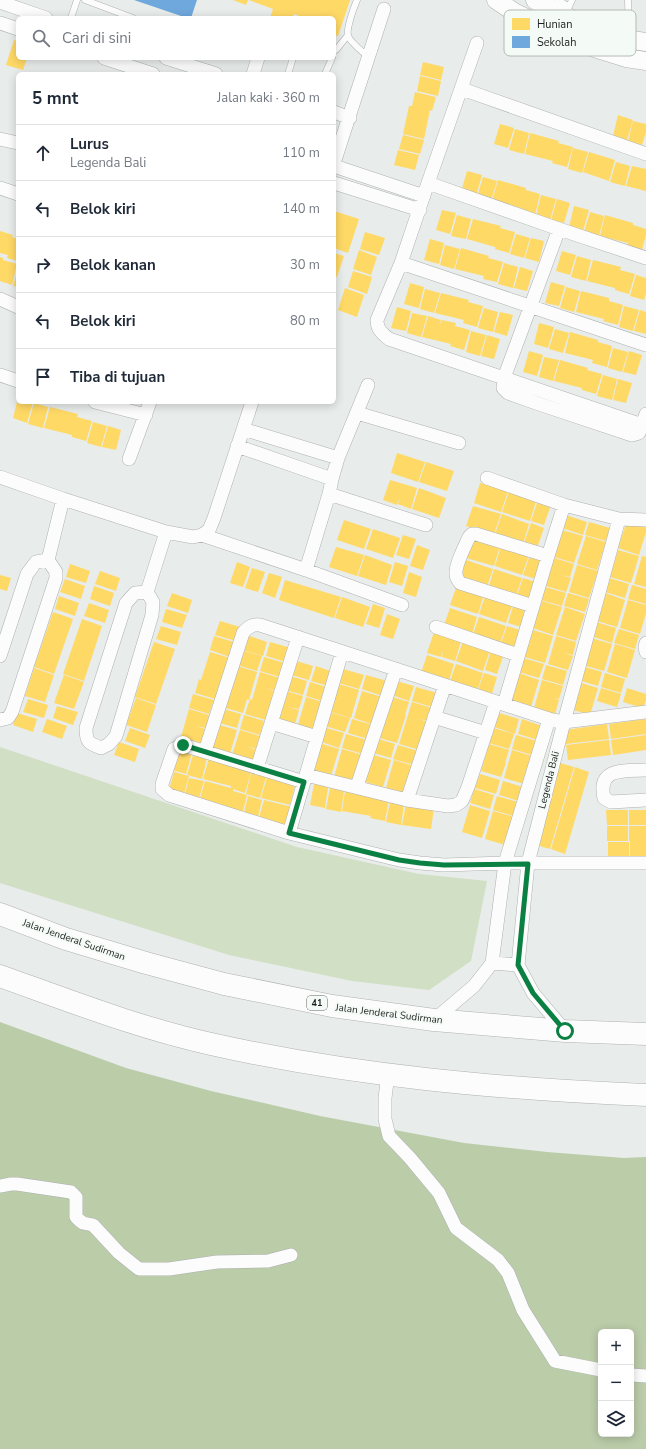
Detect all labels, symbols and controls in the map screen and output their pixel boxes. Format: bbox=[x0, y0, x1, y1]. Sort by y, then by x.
legend bbox=[504, 10, 636, 56]
search box bbox=[16, 16, 336, 60]
text: Hunian bbox=[537, 17, 572, 32]
icon: search bbox=[30, 27, 52, 49]
text: Cari di sini bbox=[62, 28, 131, 48]
text: Sekolah bbox=[537, 35, 576, 50]
text: 5 mnt bbox=[32, 87, 78, 110]
text: Jalan kaki · 360 m bbox=[217, 89, 320, 107]
text: Lurus bbox=[70, 134, 109, 154]
icon: ahead bbox=[32, 142, 54, 164]
text: 110 m bbox=[282, 144, 320, 162]
text: Legenda Bali bbox=[70, 154, 146, 172]
icon: left bbox=[32, 198, 54, 220]
text: Belok kiri bbox=[70, 199, 135, 219]
text: 140 m bbox=[282, 200, 320, 218]
icon: right bbox=[32, 254, 54, 276]
text: Belok kanan bbox=[70, 255, 156, 275]
text: 30 m bbox=[290, 256, 320, 274]
icon: left bbox=[32, 310, 54, 332]
text: Belok kiri bbox=[70, 311, 135, 331]
text: 80 m bbox=[290, 312, 320, 330]
icon: arrive bbox=[32, 366, 54, 388]
text: Tiba di tujuan bbox=[70, 367, 165, 387]
route end bbox=[174, 736, 192, 754]
street label: Legenda Bali bbox=[535, 750, 563, 810]
street label: Jalan Jenderal Sudirman bbox=[20, 916, 127, 964]
road number: 41 bbox=[307, 996, 327, 1010]
street label: Jalan Jenderal Sudirman bbox=[334, 1000, 443, 1028]
route start bbox=[556, 1022, 574, 1040]
map controls bbox=[598, 1329, 634, 1437]
button: + bbox=[598, 1329, 634, 1365]
button: − bbox=[598, 1365, 634, 1401]
button: layers bbox=[598, 1401, 634, 1437]

